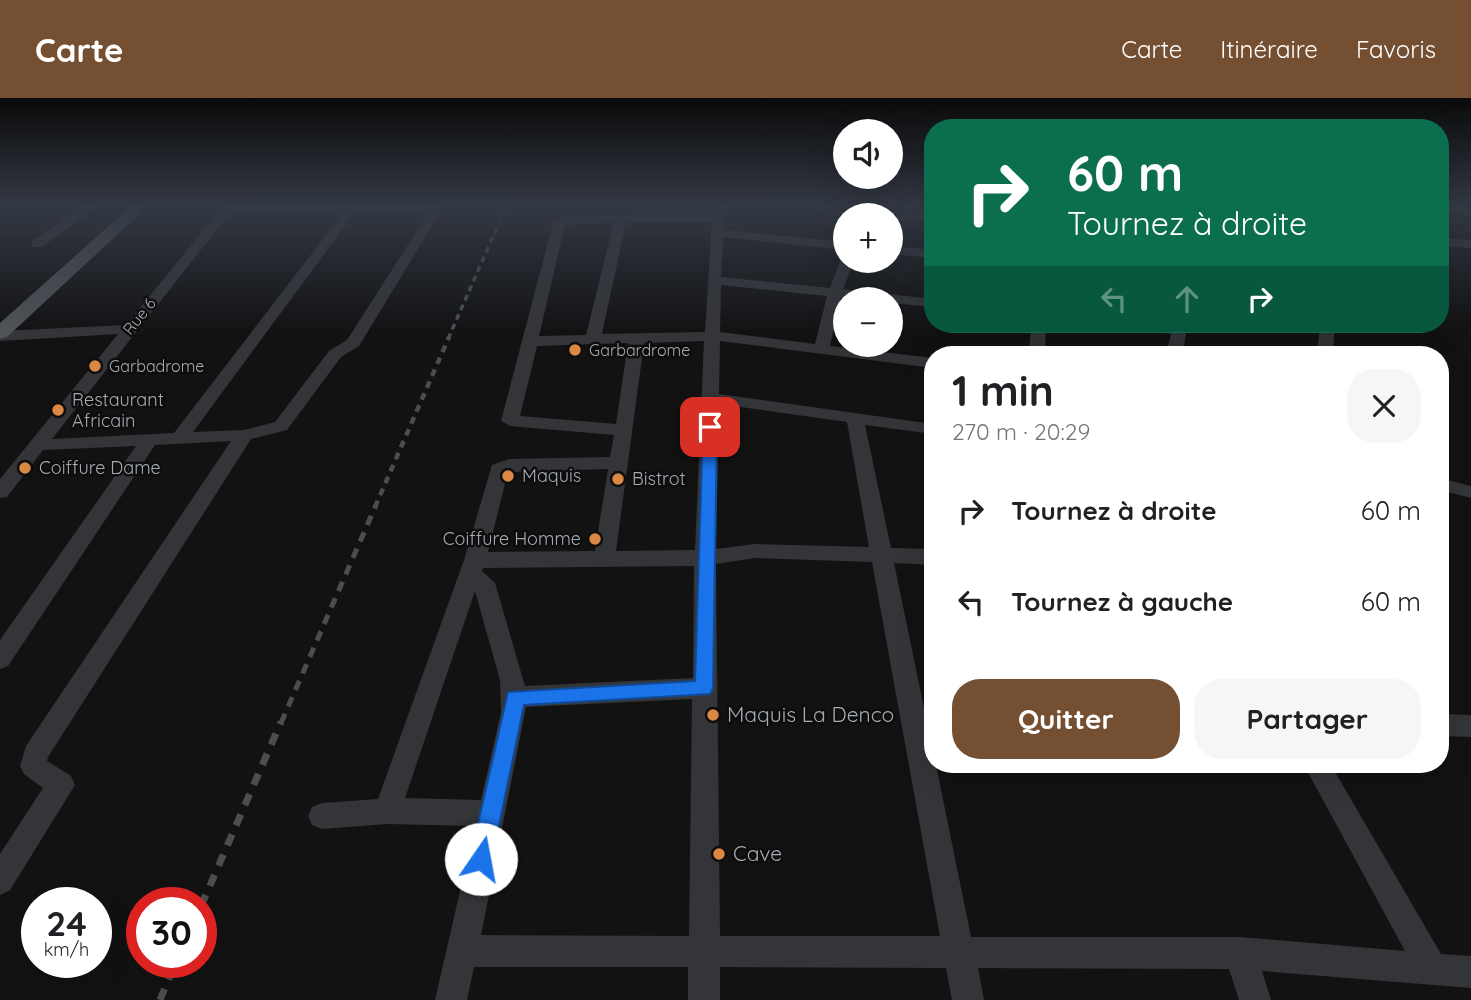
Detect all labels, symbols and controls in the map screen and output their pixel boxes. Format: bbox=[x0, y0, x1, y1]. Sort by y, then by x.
text: Carte bbox=[35, 29, 124, 70]
text: Carte bbox=[1121, 34, 1182, 64]
text: Itinéraire bbox=[1220, 34, 1318, 64]
text: Favoris bbox=[1356, 34, 1436, 64]
map controls bbox=[833, 119, 903, 357]
button: sound bbox=[833, 119, 903, 189]
text: 60 m bbox=[1067, 142, 1183, 203]
icon: right bbox=[952, 147, 1043, 238]
button: + bbox=[833, 203, 903, 273]
text: Tournez à droite bbox=[1067, 203, 1307, 243]
icon: left bbox=[1095, 280, 1133, 318]
icon: ahead bbox=[1168, 280, 1206, 318]
icon: right bbox=[1241, 280, 1279, 318]
button: − bbox=[833, 287, 903, 357]
street label: Rue 6 bbox=[118, 293, 160, 338]
place label: Garbardrome bbox=[589, 340, 690, 360]
marker: Garbardrome bbox=[567, 342, 583, 358]
place label: Garbadrome bbox=[109, 356, 204, 376]
marker: Garbadrome bbox=[87, 358, 103, 374]
text: 1 min bbox=[952, 364, 1054, 417]
button: close bbox=[1347, 369, 1421, 443]
place label: Restaurant Africain bbox=[72, 388, 164, 432]
pin bbox=[680, 397, 740, 457]
marker: Restaurant Africain bbox=[50, 402, 66, 418]
icon: arrive bbox=[691, 408, 729, 446]
text: 270 m · 20:29 bbox=[952, 417, 1090, 446]
place label: Coiffure Dame bbox=[39, 456, 161, 479]
marker: Coiffure Dame bbox=[17, 460, 33, 476]
place label: Maquis bbox=[522, 464, 581, 487]
place label: Bistrot bbox=[632, 467, 686, 490]
marker: Maquis bbox=[500, 468, 516, 484]
marker: Bistrot bbox=[610, 471, 626, 487]
icon: right bbox=[952, 492, 990, 530]
text: Tournez à droite bbox=[1011, 494, 1216, 527]
text: 60 m bbox=[1361, 494, 1421, 527]
place label: Coiffure Homme bbox=[443, 527, 581, 550]
marker: Coiffure Homme bbox=[587, 531, 603, 547]
icon: left bbox=[952, 583, 990, 621]
text: Tournez à gauche bbox=[1011, 585, 1233, 618]
text: 60 m bbox=[1361, 585, 1421, 618]
button: Quitter bbox=[952, 679, 1180, 759]
button: Partager bbox=[1194, 679, 1421, 759]
place label: Maquis La Denco bbox=[727, 701, 894, 727]
marker: Maquis La Denco bbox=[705, 707, 721, 723]
position arrow bbox=[444, 822, 518, 896]
place label: Cave bbox=[733, 840, 782, 866]
marker: Cave bbox=[711, 846, 727, 862]
speed limit sign: 30 bbox=[126, 887, 217, 978]
text: 24 bbox=[46, 901, 87, 945]
text: km/h bbox=[44, 938, 89, 961]

